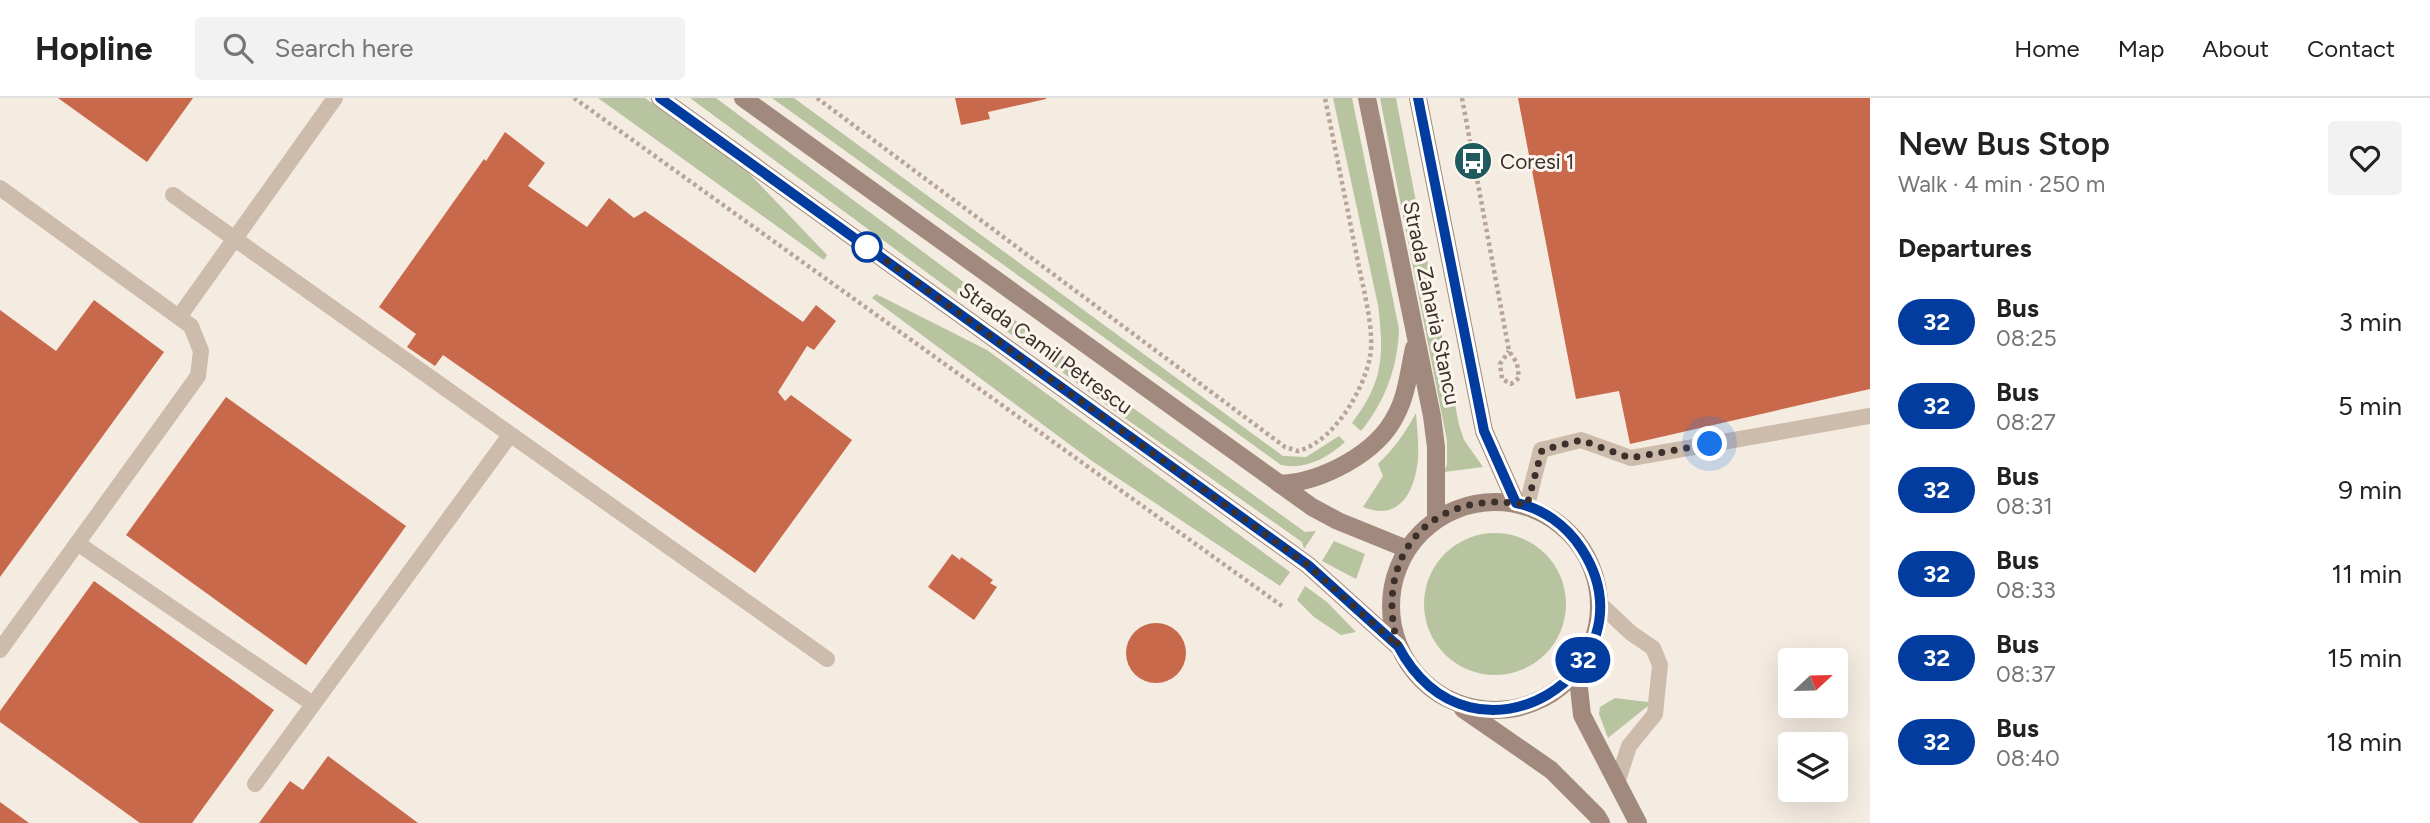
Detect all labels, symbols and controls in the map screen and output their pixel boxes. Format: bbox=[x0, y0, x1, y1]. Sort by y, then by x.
search box bbox=[195, 17, 685, 80]
text: Hopline bbox=[35, 29, 153, 68]
icon: search bbox=[219, 29, 257, 67]
text: Search here bbox=[275, 32, 413, 64]
text: Home bbox=[2014, 34, 2080, 63]
text: Map bbox=[2118, 34, 2164, 63]
text: About bbox=[2202, 34, 2269, 63]
text: Contact bbox=[2307, 34, 2395, 63]
button: heart bbox=[2328, 121, 2402, 195]
text: New Bus Stop bbox=[1898, 124, 2110, 163]
bus stop icon: Coresi 1 bbox=[1452, 140, 1494, 182]
place label: Coresi 1 bbox=[1500, 149, 1574, 174]
text: Walk · 4 min · 250 m bbox=[1898, 170, 2105, 198]
street label: Strada Zaharia Stancu bbox=[1398, 199, 1466, 407]
unlabelled marker bbox=[852, 232, 882, 262]
text: Departures bbox=[1898, 232, 2032, 264]
street label: Strada Camil Petrescu bbox=[955, 277, 1137, 419]
text: Bus bbox=[1996, 292, 2039, 324]
text: 3 min bbox=[2339, 306, 2402, 338]
text: 32 bbox=[1923, 307, 1950, 336]
text: 08:25 bbox=[1996, 324, 2057, 352]
text: Bus bbox=[1996, 376, 2039, 408]
text: 5 min bbox=[2338, 390, 2402, 422]
text: 32 bbox=[1923, 391, 1950, 420]
text: 08:27 bbox=[1996, 408, 2056, 436]
your location bbox=[1692, 426, 1727, 461]
text: Bus bbox=[1996, 460, 2039, 492]
text: 9 min bbox=[2338, 474, 2402, 506]
text: 32 bbox=[1923, 475, 1950, 504]
text: 08:31 bbox=[1996, 492, 2053, 520]
text: Bus bbox=[1996, 544, 2039, 576]
text: 11 min bbox=[2331, 558, 2402, 590]
text: 32 bbox=[1923, 559, 1950, 588]
text: 08:33 bbox=[1996, 576, 2056, 604]
text: Bus bbox=[1996, 628, 2039, 660]
line badge: 32 bbox=[1552, 637, 1614, 683]
text: 15 min bbox=[2327, 642, 2402, 674]
text: 32 bbox=[1923, 643, 1950, 672]
text: 32 bbox=[1569, 645, 1597, 674]
north arrow bbox=[1778, 648, 1848, 718]
map controls bbox=[1778, 648, 1848, 802]
text: 08:37 bbox=[1996, 660, 2056, 688]
text: Bus bbox=[1996, 712, 2039, 744]
text: 18 min bbox=[2326, 726, 2402, 758]
text: 32 bbox=[1923, 727, 1950, 756]
button: layers bbox=[1778, 732, 1848, 802]
text: 08:40 bbox=[1996, 744, 2060, 772]

